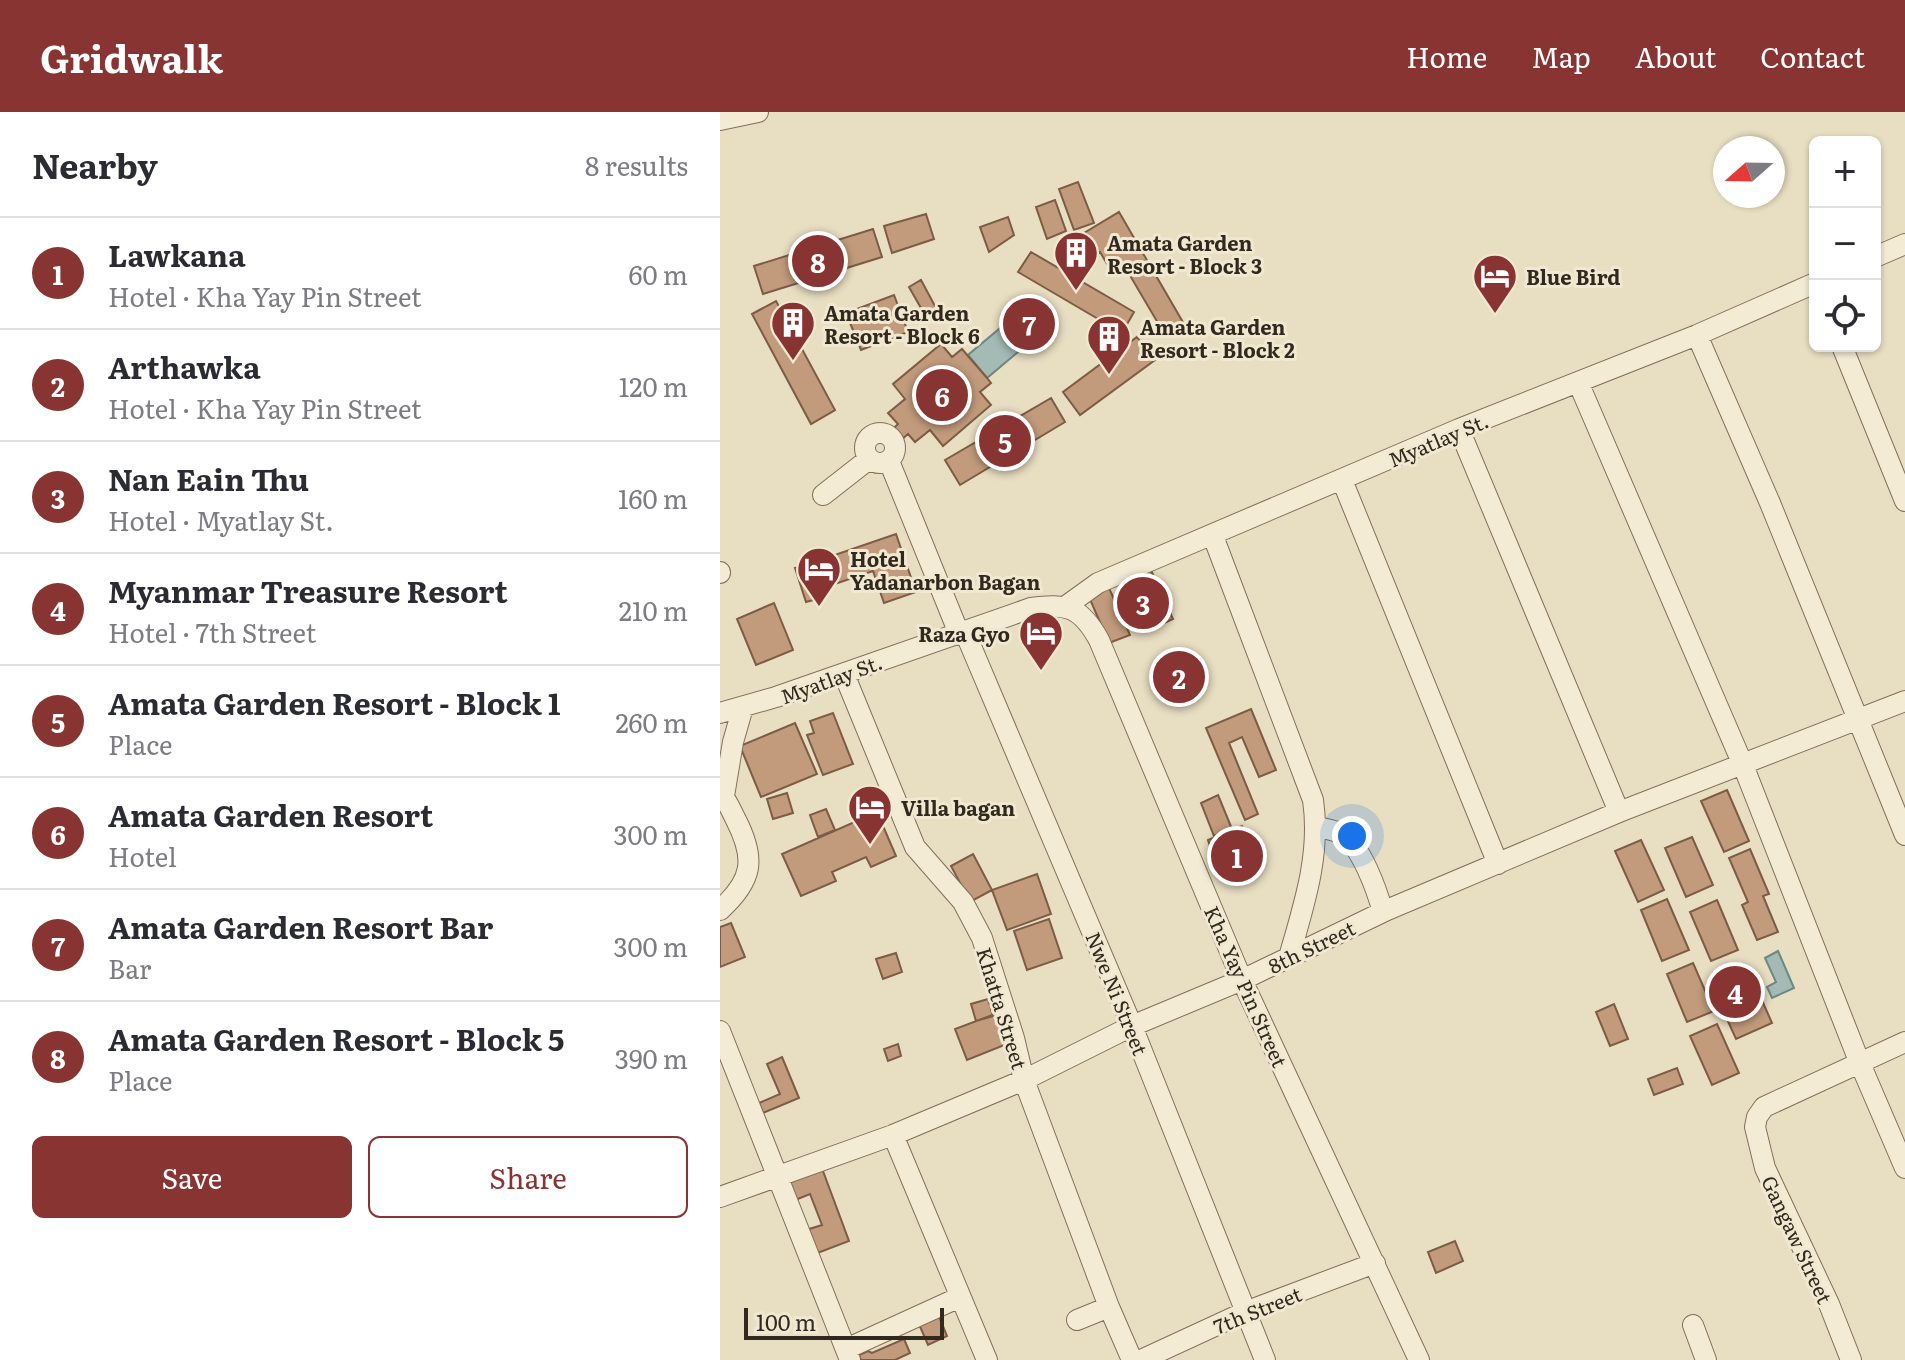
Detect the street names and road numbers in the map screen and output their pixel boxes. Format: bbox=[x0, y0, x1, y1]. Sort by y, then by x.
street label: Myatlay St. bbox=[1383, 404, 1493, 474]
street label: Myatlay St. bbox=[776, 646, 886, 710]
street label: Kha Yay Pin Street bbox=[1198, 901, 1296, 1071]
street label: 8th Street bbox=[1262, 912, 1360, 980]
street label: Nwe Ni Street bbox=[1080, 927, 1156, 1059]
street label: Khatta Street bbox=[970, 943, 1036, 1073]
street label: Gangaw Street bbox=[1755, 1170, 1841, 1308]
street label: 7th Street bbox=[1208, 1278, 1306, 1340]

